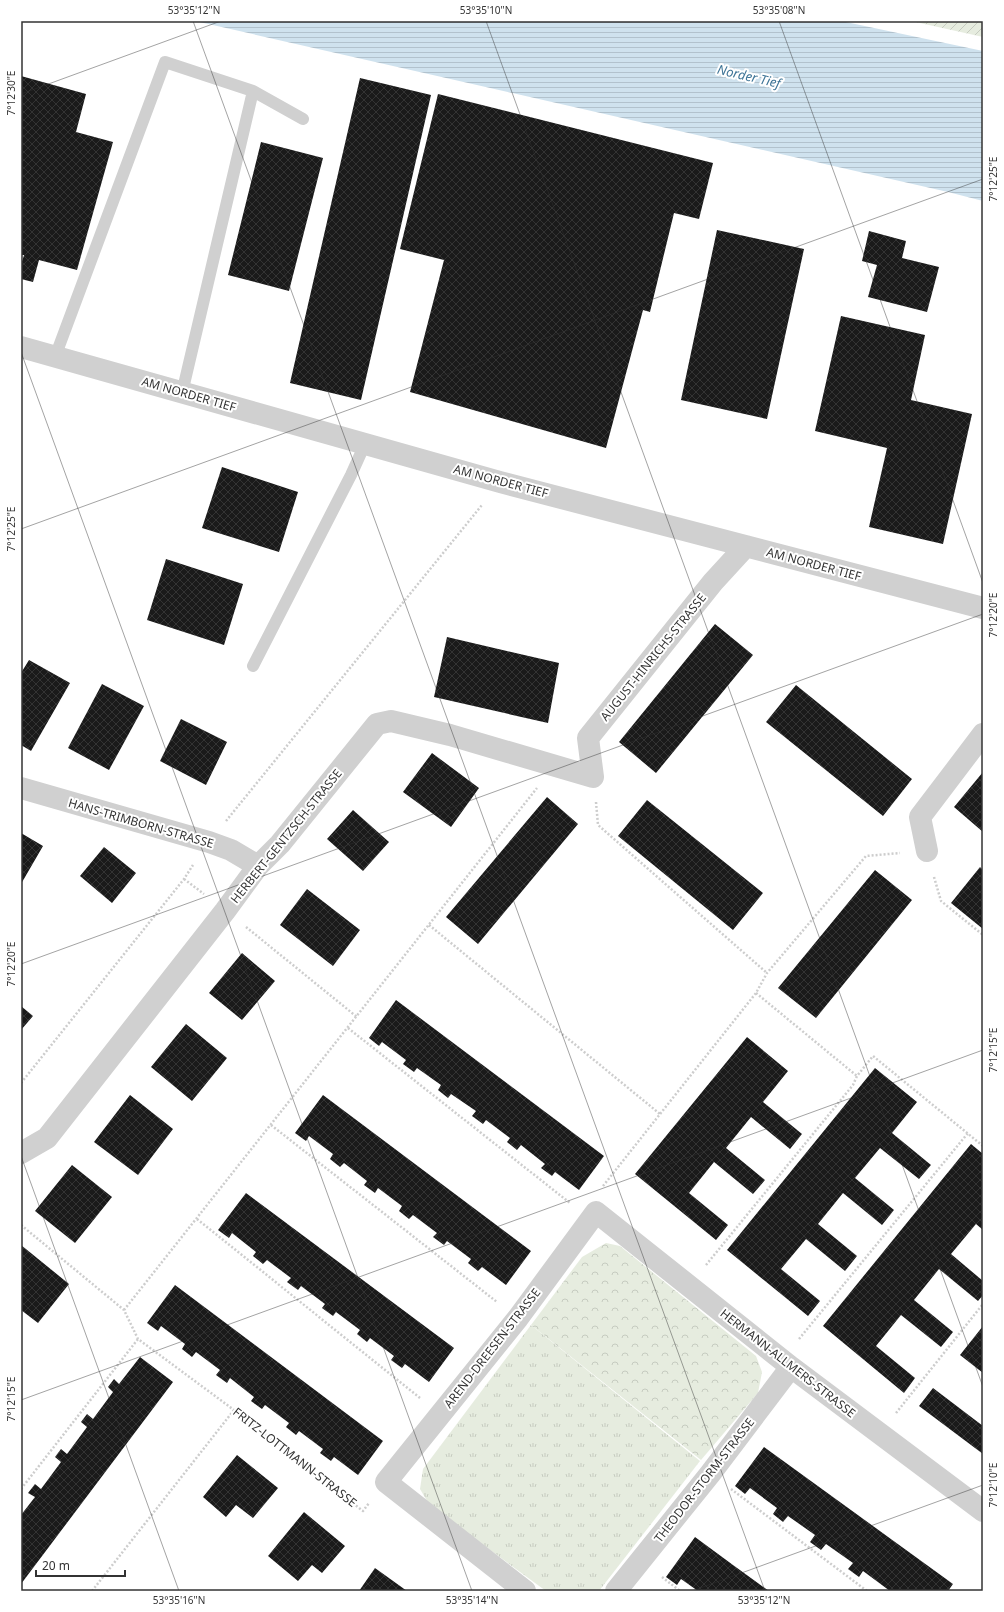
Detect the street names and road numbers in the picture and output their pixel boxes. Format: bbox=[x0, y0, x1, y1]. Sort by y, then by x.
street label: AM NORDER TIEF bbox=[140, 372, 238, 416]
street label: AM NORDER TIEF bbox=[452, 460, 550, 502]
street label: AM NORDER TIEF bbox=[765, 543, 863, 585]
street label: AUGUST-HINRICHS-STRASSE bbox=[596, 590, 710, 724]
street label: HERBERT-GENTZSCH-STRASSE bbox=[226, 765, 346, 907]
street label: HANS-TRIMBORN-STRASSE bbox=[66, 794, 216, 852]
street label: AREND-DREESEN-STRASSE bbox=[440, 1285, 544, 1411]
street label: HERMANN-ALLMERS-STRASSE bbox=[717, 1305, 859, 1421]
street label: FRITZ-LOTTMANN-STRASSE bbox=[230, 1403, 360, 1511]
street label: THEODOR-STORM-STRASSE bbox=[650, 1414, 758, 1546]

